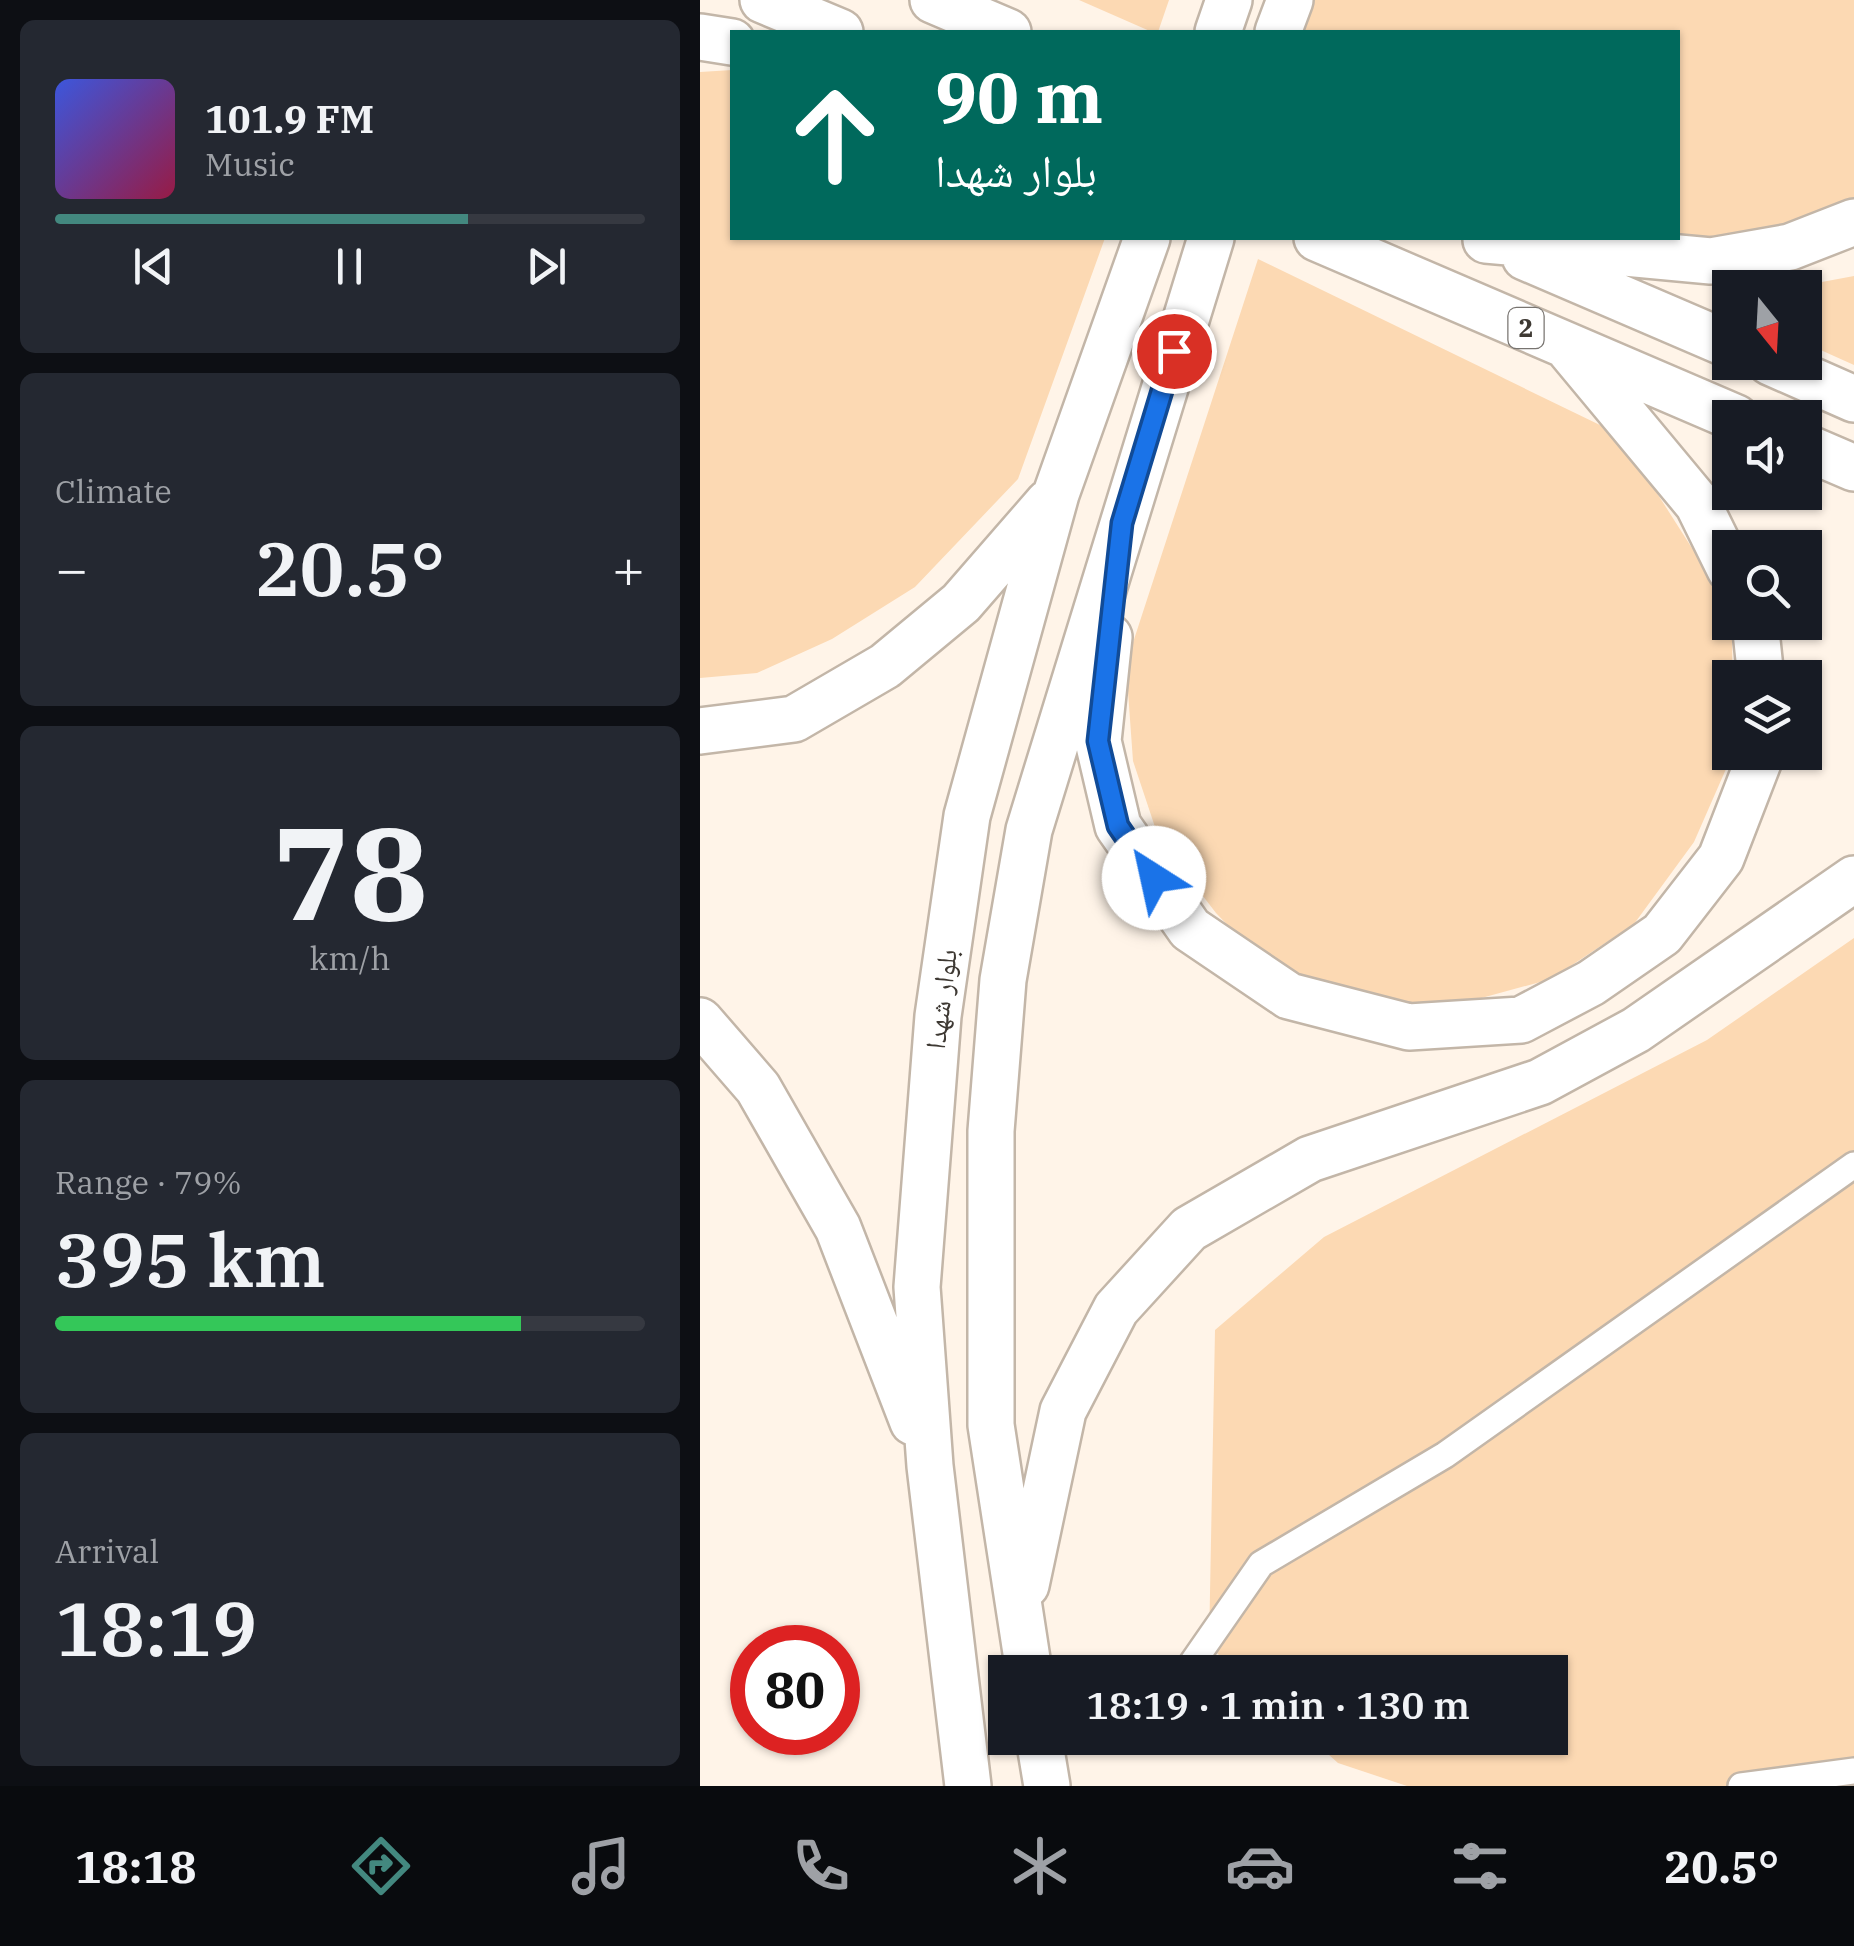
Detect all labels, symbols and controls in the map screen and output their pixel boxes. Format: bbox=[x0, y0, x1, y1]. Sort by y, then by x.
text: 90 m bbox=[935, 51, 1103, 142]
icon: ahead bbox=[770, 70, 900, 200]
text: 101.9 FM bbox=[205, 94, 374, 143]
text: بلوار شهدا bbox=[935, 141, 1097, 199]
text: Music bbox=[205, 143, 295, 185]
icon: previous bbox=[126, 239, 181, 294]
icon: pause bbox=[322, 239, 377, 294]
icon: next bbox=[519, 239, 574, 294]
north arrow bbox=[1712, 270, 1822, 380]
map controls bbox=[1712, 270, 1822, 770]
road number: 2 bbox=[1508, 308, 1544, 348]
pin bbox=[1132, 309, 1217, 394]
icon: arrive bbox=[1147, 324, 1202, 379]
button: sound bbox=[1712, 400, 1822, 510]
text: Climate bbox=[55, 470, 172, 512]
text: 20.5° bbox=[255, 519, 445, 617]
button: search bbox=[1712, 530, 1822, 640]
text: − bbox=[55, 533, 88, 604]
text: + bbox=[612, 533, 645, 604]
button: layers bbox=[1712, 660, 1822, 770]
text: 78 bbox=[272, 787, 428, 956]
position arrow bbox=[1102, 826, 1206, 930]
text: km/h bbox=[310, 937, 390, 979]
street label: بلوار شهدا bbox=[916, 947, 965, 1051]
text: Range · 79% bbox=[55, 1161, 242, 1203]
text: 395 km bbox=[55, 1210, 326, 1308]
text: Arrival bbox=[55, 1530, 159, 1572]
text: 18:19 bbox=[55, 1579, 257, 1677]
speed limit sign: 80 bbox=[730, 1625, 860, 1755]
text: 18:19 · 1 min · 130 m bbox=[1086, 1680, 1470, 1729]
icon: directions bbox=[346, 1831, 416, 1901]
icon: music bbox=[566, 1831, 636, 1901]
icon: phone bbox=[786, 1831, 856, 1901]
icon: climate bbox=[1005, 1831, 1075, 1901]
icon: car bbox=[1225, 1831, 1295, 1901]
icon: filters bbox=[1445, 1831, 1515, 1901]
text: 18:18 bbox=[75, 1837, 196, 1895]
text: 20.5° bbox=[1664, 1837, 1779, 1895]

